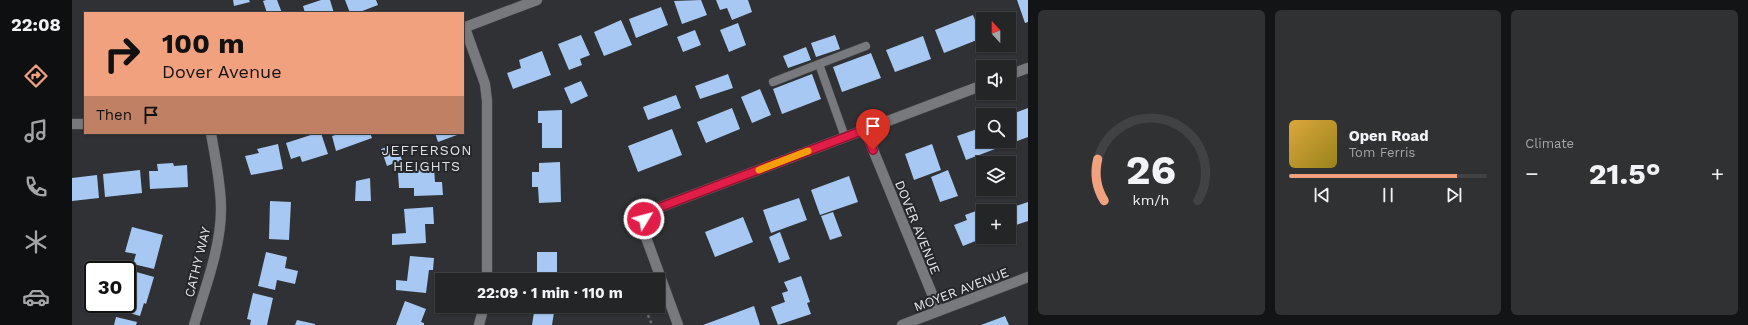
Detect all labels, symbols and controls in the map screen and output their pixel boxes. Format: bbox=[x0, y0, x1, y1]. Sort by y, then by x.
north arrow bbox=[976, 12, 1016, 52]
map controls bbox=[976, 12, 1016, 244]
text: 22:08 bbox=[11, 14, 61, 35]
text: 100 m bbox=[162, 27, 245, 60]
icon: right bbox=[96, 28, 148, 80]
button: sound bbox=[976, 60, 1016, 100]
text: Dover Avenue bbox=[162, 61, 282, 82]
icon: directions bbox=[22, 62, 50, 90]
icon: arrive bbox=[140, 104, 162, 126]
text: Then bbox=[96, 106, 132, 124]
button: search bbox=[976, 108, 1016, 148]
pin bbox=[856, 109, 890, 150]
icon: arrive bbox=[862, 115, 884, 137]
icon: music bbox=[22, 117, 50, 145]
text: Open Road bbox=[1349, 127, 1429, 145]
text: Climate bbox=[1525, 136, 1574, 151]
district label: JEFFERSON HEIGHTS bbox=[382, 142, 472, 174]
text: 26 bbox=[1126, 144, 1177, 193]
text: Tom Ferris bbox=[1349, 145, 1415, 160]
button: layers bbox=[976, 156, 1016, 196]
text: 21.5° bbox=[1589, 156, 1661, 191]
text: − bbox=[1525, 161, 1539, 186]
text: + bbox=[1711, 161, 1724, 186]
icon: phone bbox=[22, 173, 50, 201]
street label: DOVER AVENUE bbox=[892, 178, 943, 276]
icon: previous bbox=[1311, 184, 1333, 206]
icon: pause bbox=[1377, 184, 1399, 206]
icon: next bbox=[1443, 184, 1465, 206]
text: km/h bbox=[1133, 191, 1170, 207]
position arrow bbox=[623, 198, 665, 240]
button: + bbox=[976, 204, 1016, 244]
street label: CATHY WAY bbox=[182, 225, 214, 299]
icon: climate bbox=[22, 228, 50, 256]
speed limit sign: 30 bbox=[84, 261, 136, 313]
street label: MOYER AVENUE bbox=[912, 265, 1011, 314]
icon: car bbox=[22, 283, 50, 311]
text: 22:09 · 1 min · 110 m bbox=[477, 284, 623, 302]

